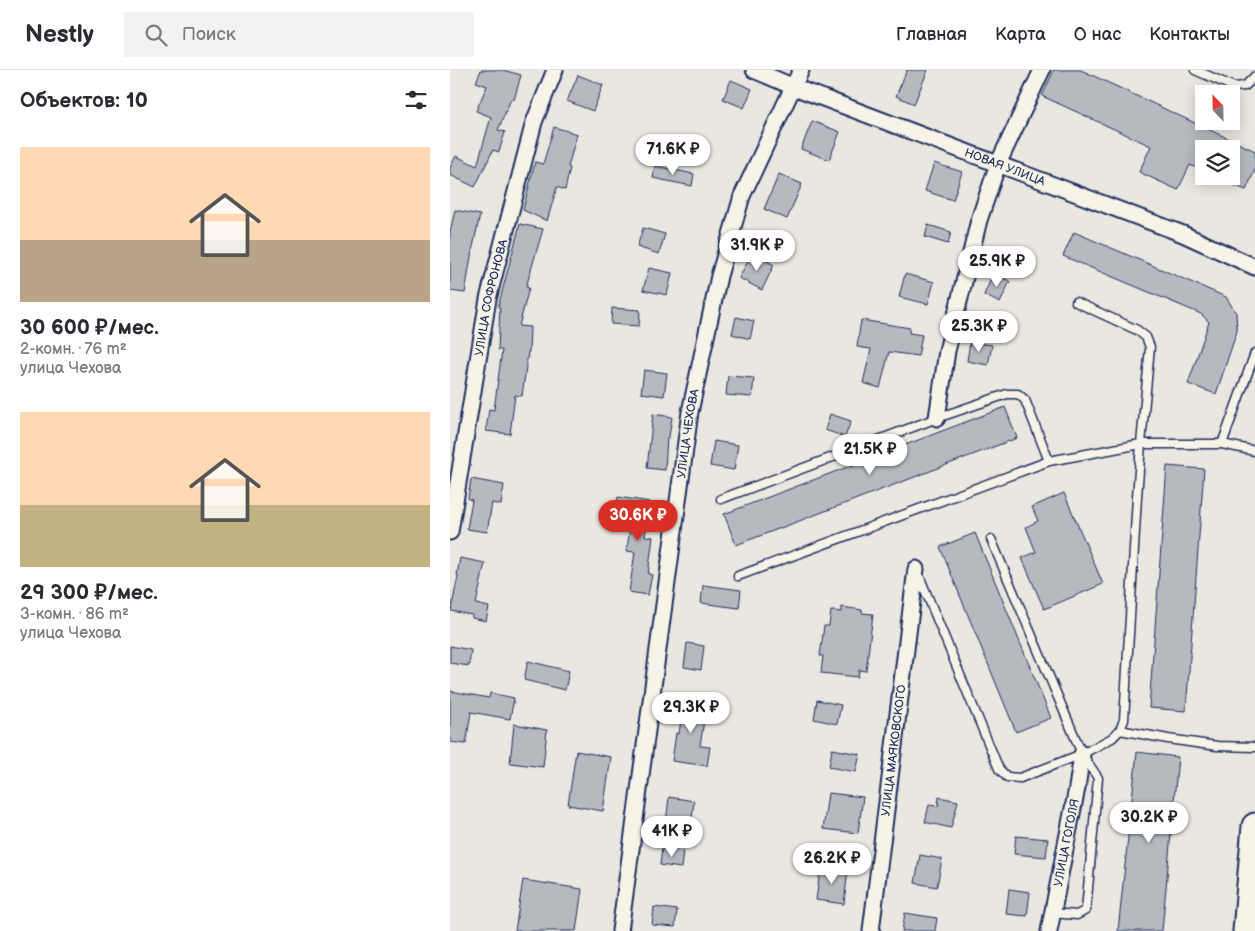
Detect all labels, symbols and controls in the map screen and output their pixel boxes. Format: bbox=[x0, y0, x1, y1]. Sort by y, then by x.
search box bbox=[124, 12, 474, 57]
text: Nestly bbox=[25, 20, 94, 49]
icon: search bbox=[142, 21, 170, 49]
text: Поиск bbox=[182, 23, 236, 46]
text: Главная bbox=[896, 24, 967, 45]
text: Карта bbox=[995, 24, 1046, 45]
text: О нас bbox=[1074, 24, 1121, 45]
text: Контакты bbox=[1149, 24, 1230, 45]
north arrow bbox=[1195, 85, 1240, 130]
map controls bbox=[1195, 85, 1240, 185]
icon: filters bbox=[402, 86, 430, 114]
text: Объектов: 10 bbox=[20, 88, 148, 113]
pin: 71.6K ₽ bbox=[627, 134, 719, 176]
text: 71.6K ₽ bbox=[646, 140, 700, 159]
button: layers bbox=[1195, 140, 1240, 185]
street label: НОВАЯ УЛИЦА bbox=[962, 145, 1048, 189]
icon: home bbox=[180, 180, 270, 270]
pin: 31.9K ₽ bbox=[711, 230, 803, 272]
text: 31.9K ₽ bbox=[730, 236, 784, 255]
street label: УЛИЦА СОФРОНОВА bbox=[472, 237, 511, 357]
pin: 25.9K ₽ bbox=[951, 246, 1043, 288]
text: 25.9K ₽ bbox=[969, 252, 1025, 271]
pin: 25.3K ₽ bbox=[933, 310, 1025, 353]
text: 30 600 ₽/мес. bbox=[20, 315, 159, 340]
text: 25.3K ₽ bbox=[951, 317, 1007, 336]
text: 2-комн. · 76 m² bbox=[20, 340, 127, 359]
text: улица Чехова bbox=[20, 359, 121, 378]
street label: УЛИЦА ЧЕХОВА bbox=[674, 387, 703, 479]
pin: 21.5K ₽ bbox=[824, 434, 916, 476]
text: 21.5K ₽ bbox=[843, 440, 897, 459]
icon: home bbox=[180, 445, 270, 535]
pin: 30.6K ₽ bbox=[592, 500, 684, 542]
text: 30.6K ₽ bbox=[609, 506, 667, 525]
text: 29 300 ₽/мес. bbox=[20, 580, 158, 605]
text: 3-комн. · 86 m² bbox=[20, 605, 129, 624]
text: улица Чехова bbox=[20, 624, 121, 643]
street label: УЛИЦА МАЯКОВСКОГО bbox=[878, 683, 910, 817]
pin: 29.3K ₽ bbox=[645, 692, 737, 734]
text: 29.3K ₽ bbox=[663, 698, 719, 717]
street label: УЛИЦА ГОГОЛЯ bbox=[1051, 798, 1083, 888]
pin: 30.2K ₽ bbox=[1103, 802, 1195, 844]
text: 30.2K ₽ bbox=[1121, 808, 1177, 827]
pin: 41K ₽ bbox=[637, 816, 707, 858]
text: 41K ₽ bbox=[652, 822, 692, 841]
pin: 26.2K ₽ bbox=[786, 842, 878, 885]
text: 26.2K ₽ bbox=[804, 849, 860, 868]

